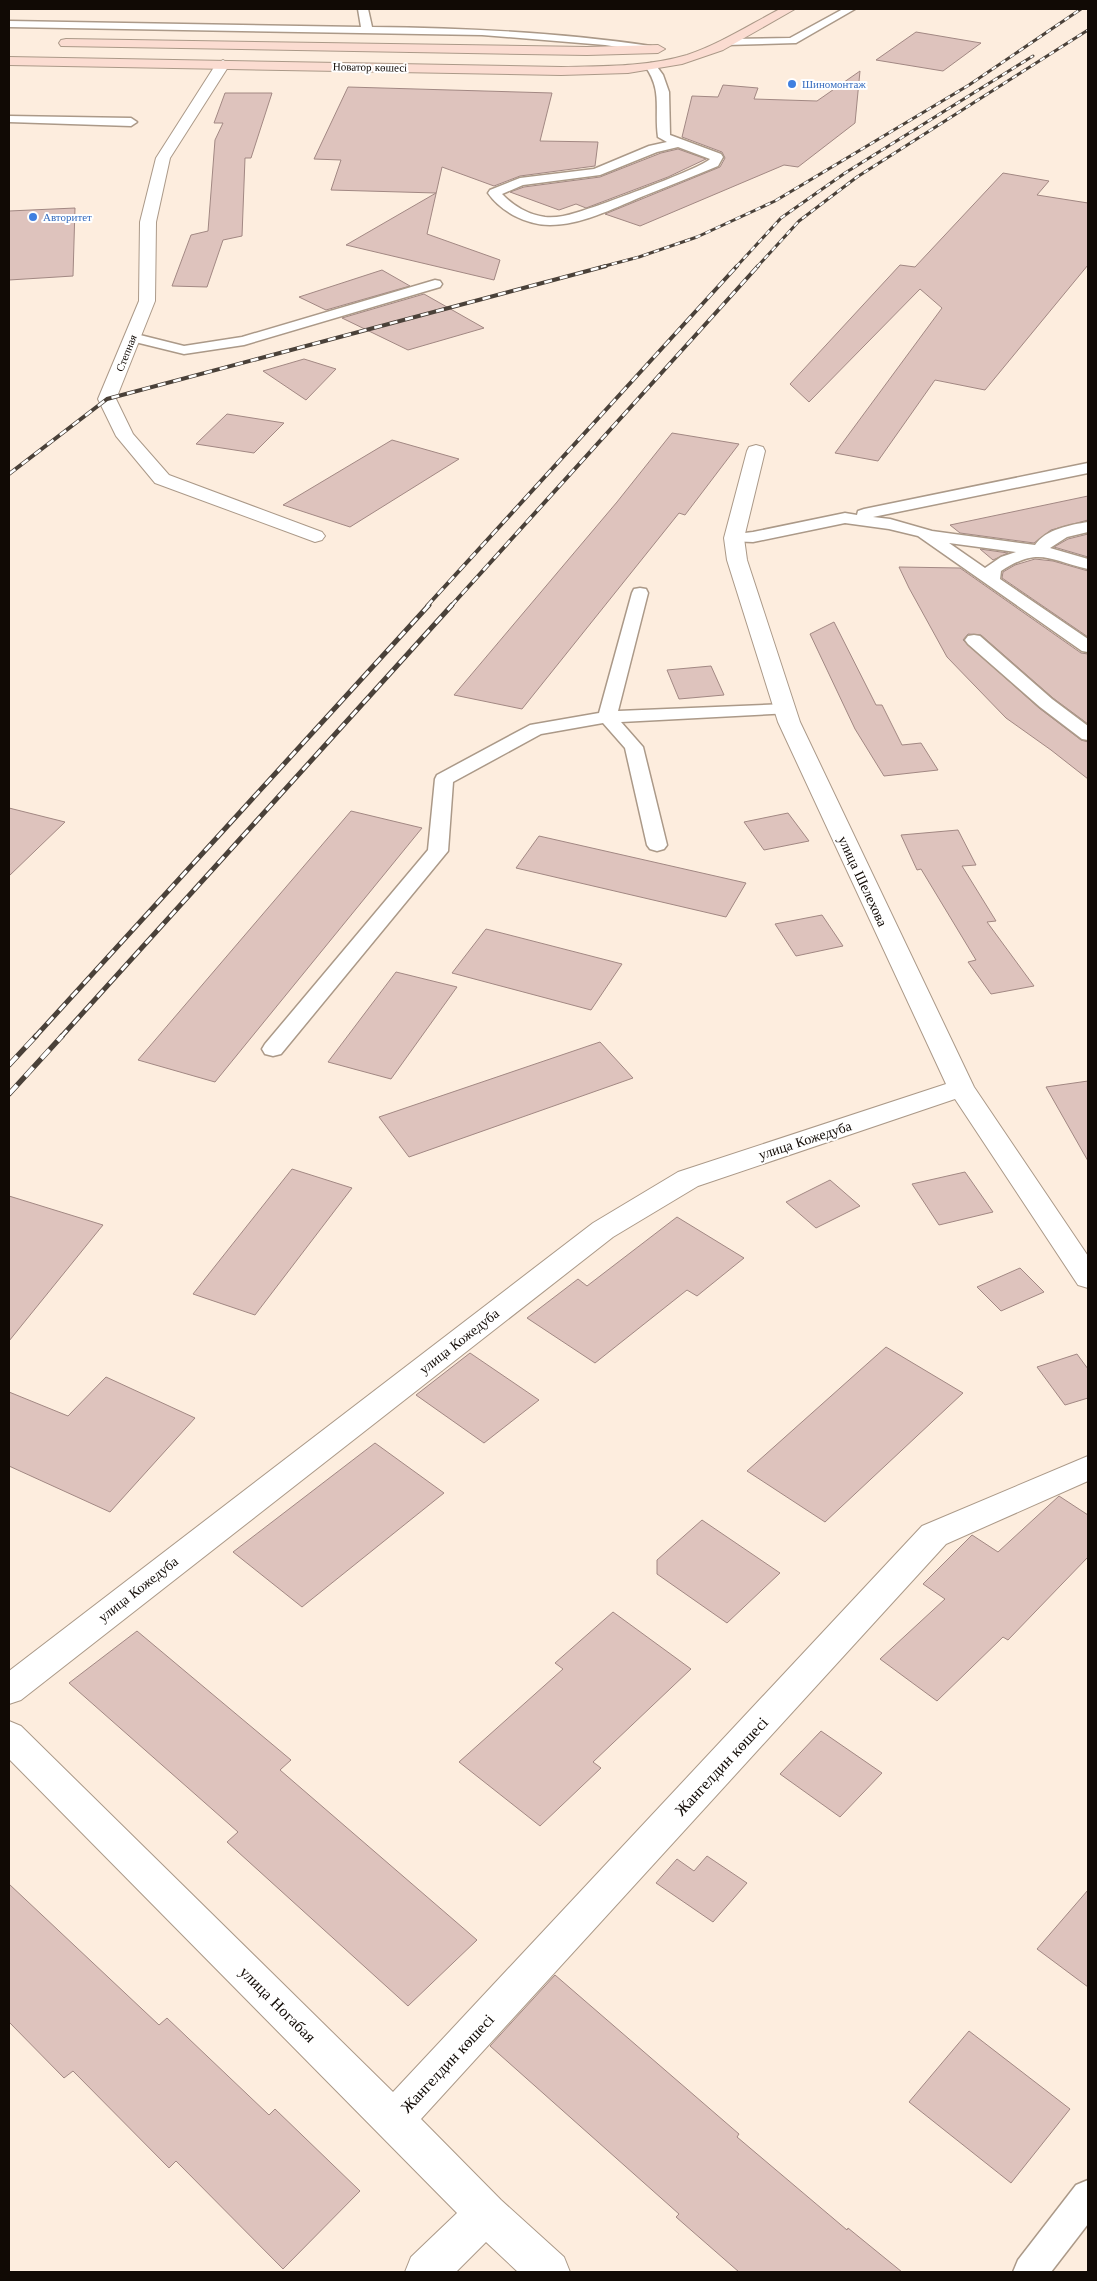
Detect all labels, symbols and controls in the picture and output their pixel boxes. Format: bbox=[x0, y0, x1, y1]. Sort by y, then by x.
street label: Новатор көшесі bbox=[333, 59, 407, 75]
place label: Шиномонтаж bbox=[802, 77, 866, 91]
marker: Шиномонтаж bbox=[786, 78, 798, 90]
place label: Авторитет bbox=[43, 210, 92, 224]
marker: Авторитет bbox=[27, 211, 39, 223]
street label: Степная bbox=[112, 332, 140, 374]
street label: улица Шелехова bbox=[834, 833, 892, 930]
street label: улица Кожедуба bbox=[756, 1116, 854, 1163]
street label: улица Кожедуба bbox=[415, 1304, 503, 1378]
street label: улица Кожедуба bbox=[94, 1552, 182, 1626]
street label: Жангелдин көшесі bbox=[670, 1712, 772, 1820]
street label: улица Ногабая bbox=[236, 1962, 321, 2047]
street label: Жангелдин көшесі bbox=[396, 2009, 498, 2117]

